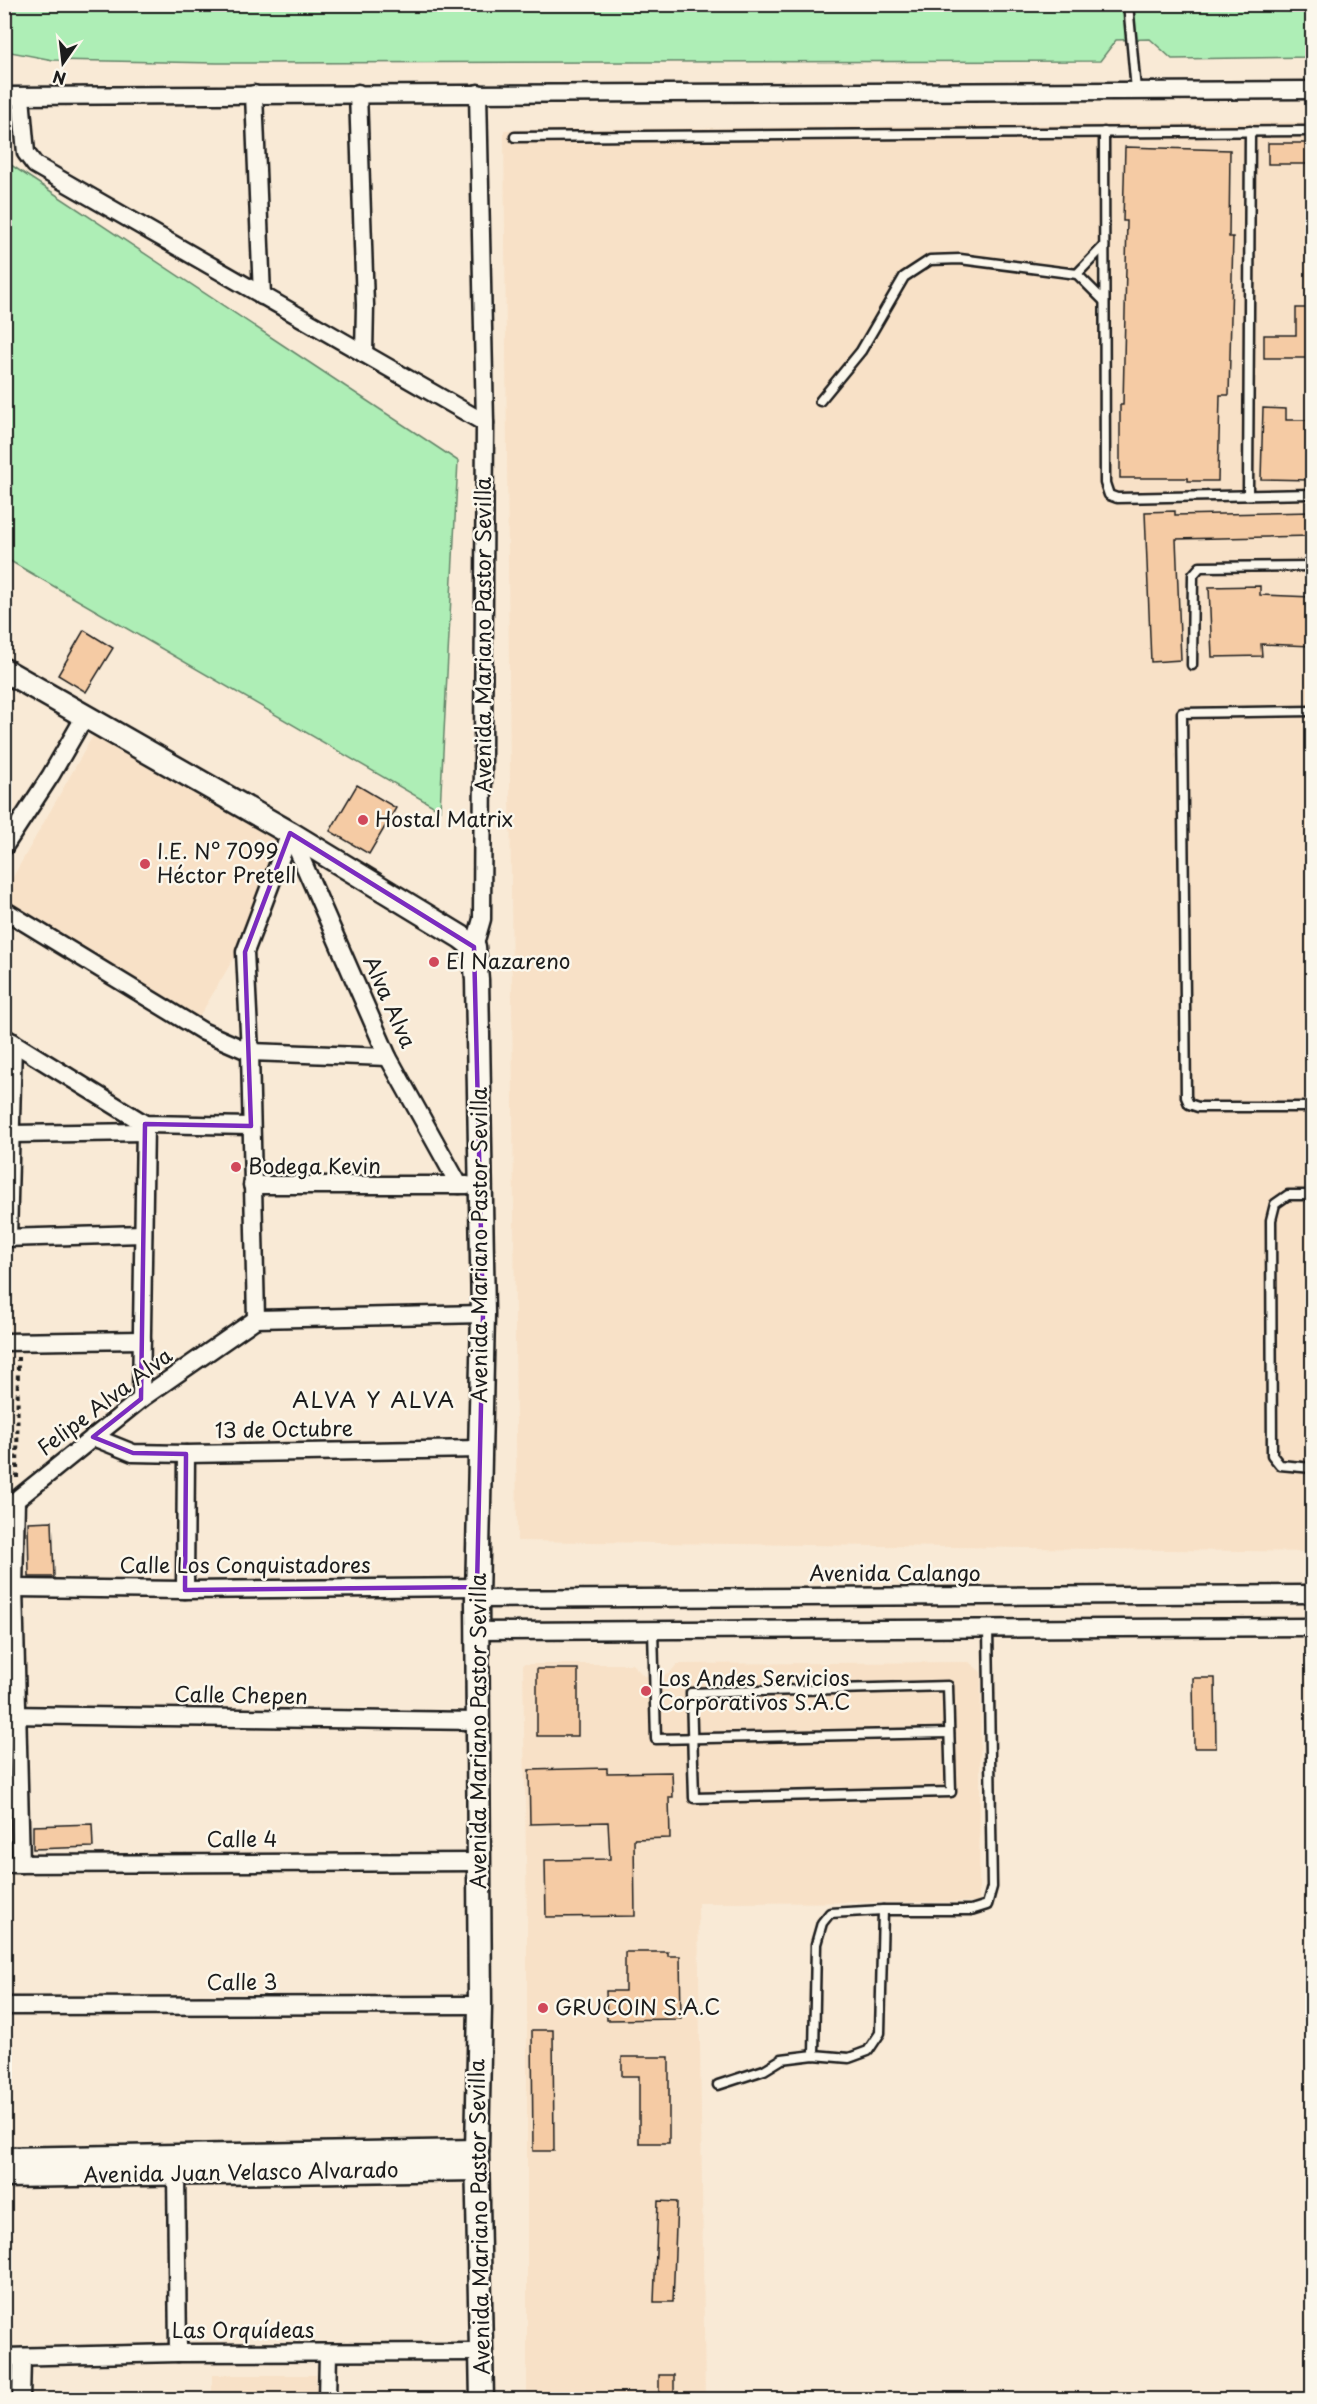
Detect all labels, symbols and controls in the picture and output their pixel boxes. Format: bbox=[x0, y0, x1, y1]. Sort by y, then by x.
north arrow bbox=[33, 33, 93, 93]
text: N bbox=[50, 65, 68, 92]
street label: Avenida Mariano Pastor Sevilla bbox=[466, 477, 498, 793]
place label: Hostal Matrix bbox=[375, 802, 513, 834]
marker: Hostal Matrix bbox=[356, 813, 370, 827]
place label: I.E. N° 7099 Héctor Pretell bbox=[157, 834, 296, 890]
marker: I.E. N° 7099 Héctor Pretell bbox=[138, 857, 152, 871]
place label: El Nazareno bbox=[446, 944, 571, 976]
street label: Alva Alva bbox=[356, 950, 426, 1053]
marker: El Nazareno bbox=[427, 955, 441, 969]
street label: Avenida Mariano Pastor Sevilla bbox=[462, 1087, 494, 1403]
place label: Bodega Kevin bbox=[248, 1149, 381, 1181]
marker: Bodega Kevin bbox=[229, 1160, 243, 1174]
street label: Felipe Alva Alva bbox=[29, 1339, 178, 1462]
district label: ALVA Y ALVA bbox=[292, 1382, 456, 1415]
street label: 13 de Octubre bbox=[215, 1411, 353, 1445]
street label: Calle Los Conquistadores bbox=[119, 1548, 371, 1580]
street label: Avenida Calango bbox=[809, 1556, 981, 1588]
street label: Avenida Mariano Pastor Sevilla bbox=[461, 1573, 493, 1889]
place label: Los Andes Servicios Corporativos S.A.C bbox=[658, 1661, 850, 1717]
street label: Calle Chepen bbox=[174, 1677, 308, 1711]
marker: Los Andes Servicios Corporativos S.A.C bbox=[639, 1684, 653, 1698]
street label: Calle 4 bbox=[207, 1822, 277, 1854]
street label: Calle 3 bbox=[207, 1965, 277, 1997]
place label: GRUCOIN S.A.C bbox=[555, 1990, 720, 2022]
marker: GRUCOIN S.A.C bbox=[536, 2001, 550, 2015]
street label: Avenida Mariano Pastor Sevilla bbox=[459, 2059, 497, 2375]
street label: Avenida Juan Velasco Alvarado bbox=[83, 2152, 399, 2190]
street label: Las Orquídeas bbox=[172, 2313, 314, 2345]

